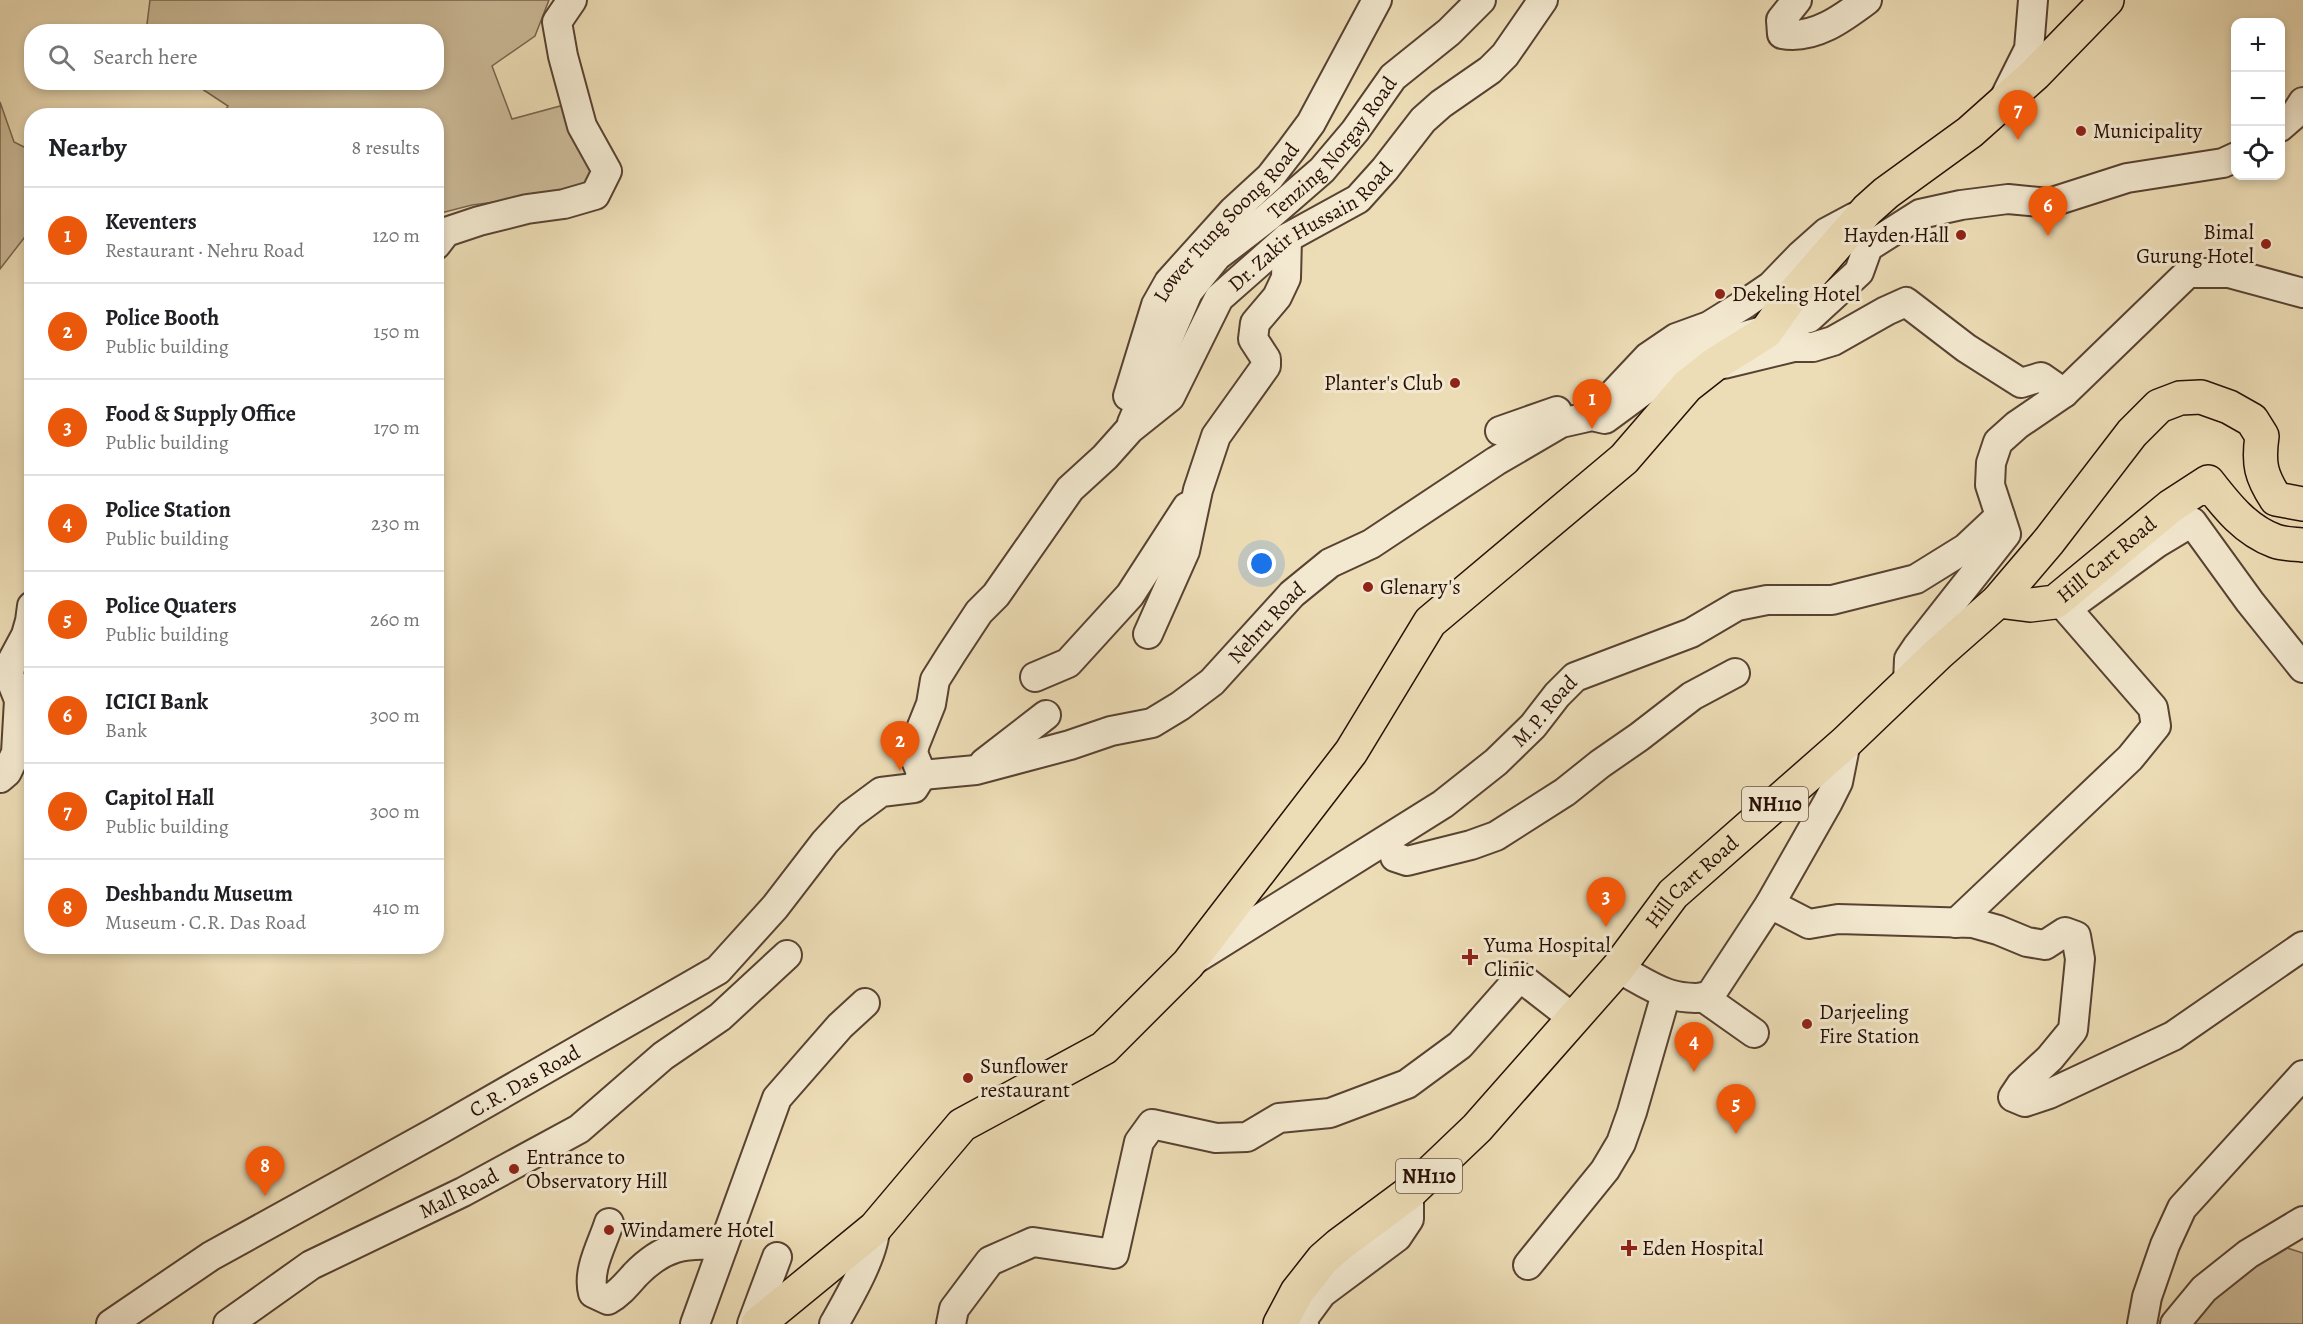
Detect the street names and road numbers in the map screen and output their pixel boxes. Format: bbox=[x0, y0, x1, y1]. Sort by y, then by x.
street label: Tenzing Norgay Road bbox=[1261, 70, 1404, 225]
street label: Lower Tung Soong Road bbox=[1146, 136, 1306, 307]
street label: Dr. Zakir Hussain Road bbox=[1222, 155, 1399, 298]
street label: Hill Cart Road bbox=[2051, 509, 2163, 609]
street label: Nehru Road bbox=[1221, 574, 1312, 670]
street label: M.P. Road bbox=[1506, 668, 1584, 753]
road number: NH110 bbox=[1742, 787, 1808, 821]
street label: Hill Cart Road bbox=[1638, 828, 1745, 934]
street label: C.R. Das Road bbox=[464, 1038, 586, 1124]
road number: NH110 bbox=[1396, 1159, 1462, 1193]
street label: Mall Road bbox=[414, 1161, 504, 1225]

